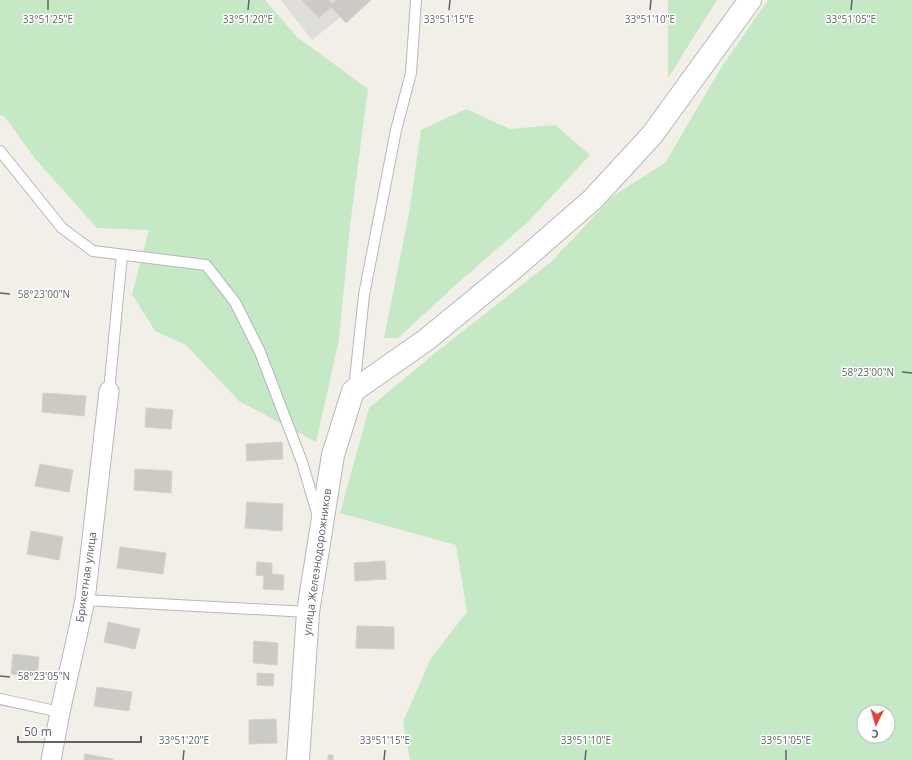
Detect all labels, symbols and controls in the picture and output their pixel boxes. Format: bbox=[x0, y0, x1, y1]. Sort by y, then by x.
text: 33°51'25"E bbox=[23, 12, 73, 26]
text: 33°51'20"E bbox=[223, 12, 273, 26]
text: 33°51'15"E bbox=[424, 12, 474, 26]
text: 33°51'10"E bbox=[625, 12, 675, 26]
text: 33°51'05"E bbox=[826, 12, 876, 26]
text: 58°23'00"N bbox=[18, 287, 70, 301]
text: 58°23'00"N bbox=[842, 365, 894, 379]
street label: улица Железнодорожников bbox=[299, 487, 334, 636]
street label: Брикетная улица bbox=[72, 531, 99, 623]
text: 58°23'05"N bbox=[18, 669, 70, 683]
north arrow bbox=[856, 704, 896, 744]
scale bar bbox=[18, 718, 141, 744]
text: 50 m bbox=[24, 723, 52, 740]
text: С bbox=[871, 727, 879, 742]
text: 33°51'20"E bbox=[159, 733, 209, 747]
text: 33°51'15"E bbox=[360, 733, 410, 747]
text: 33°51'10"E bbox=[561, 733, 611, 747]
text: 33°51'05"E bbox=[761, 733, 811, 747]

